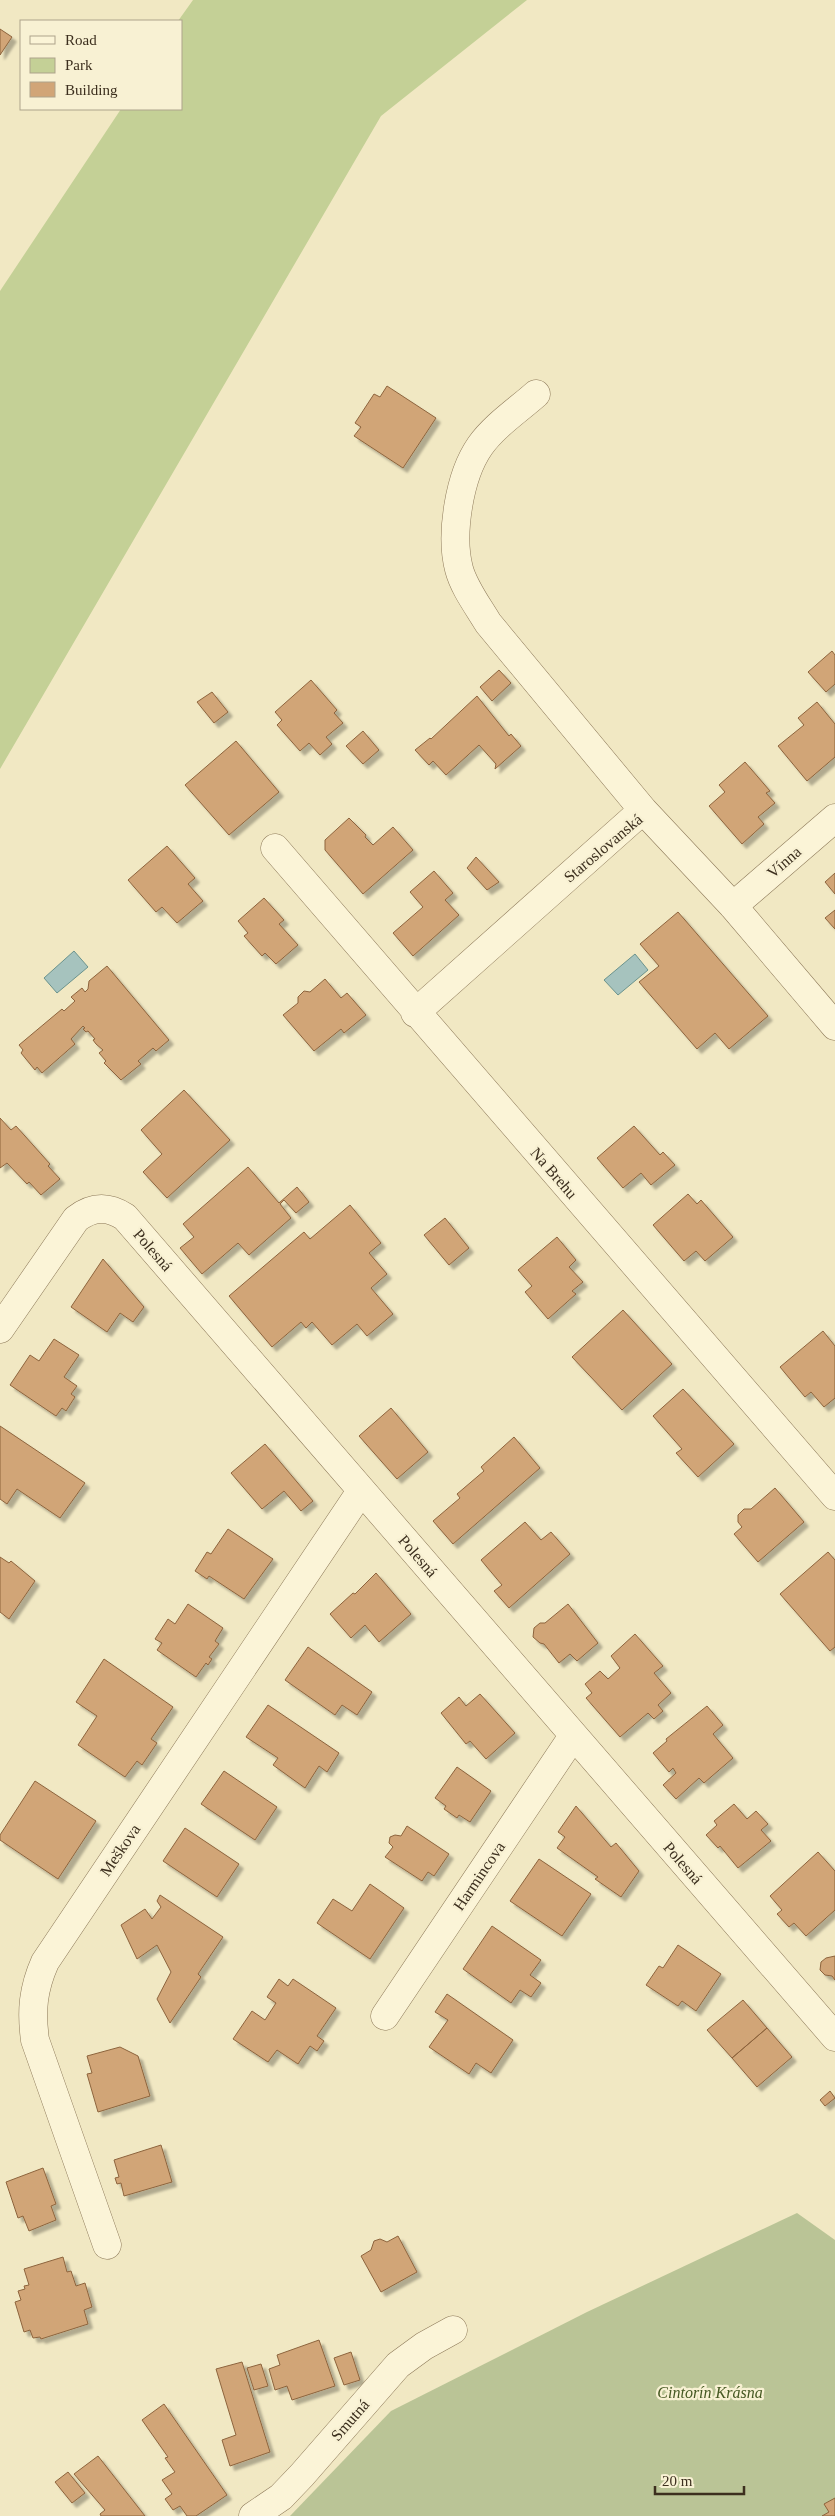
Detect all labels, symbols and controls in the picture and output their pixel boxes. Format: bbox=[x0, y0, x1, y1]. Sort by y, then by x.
legend bbox=[20, 20, 182, 110]
text: Road bbox=[65, 32, 97, 48]
text: Park bbox=[65, 57, 93, 73]
text: Building bbox=[65, 82, 118, 98]
street label: Staroslovanská bbox=[560, 810, 646, 886]
street label: Vínna bbox=[764, 843, 804, 881]
street label: Na Brehu bbox=[527, 1144, 581, 1202]
street label: Polesná bbox=[130, 1226, 176, 1274]
street label: Polesná bbox=[395, 1532, 441, 1580]
street label: Meškova bbox=[97, 1821, 143, 1879]
street label: Harmincova bbox=[450, 1838, 508, 1914]
street label: Polesná bbox=[660, 1839, 706, 1887]
park label: Cintorín Krásna bbox=[657, 2384, 763, 2401]
street label: Smutná bbox=[328, 2396, 372, 2444]
scale bar bbox=[655, 2464, 744, 2496]
text: 20 m bbox=[662, 2473, 693, 2489]

